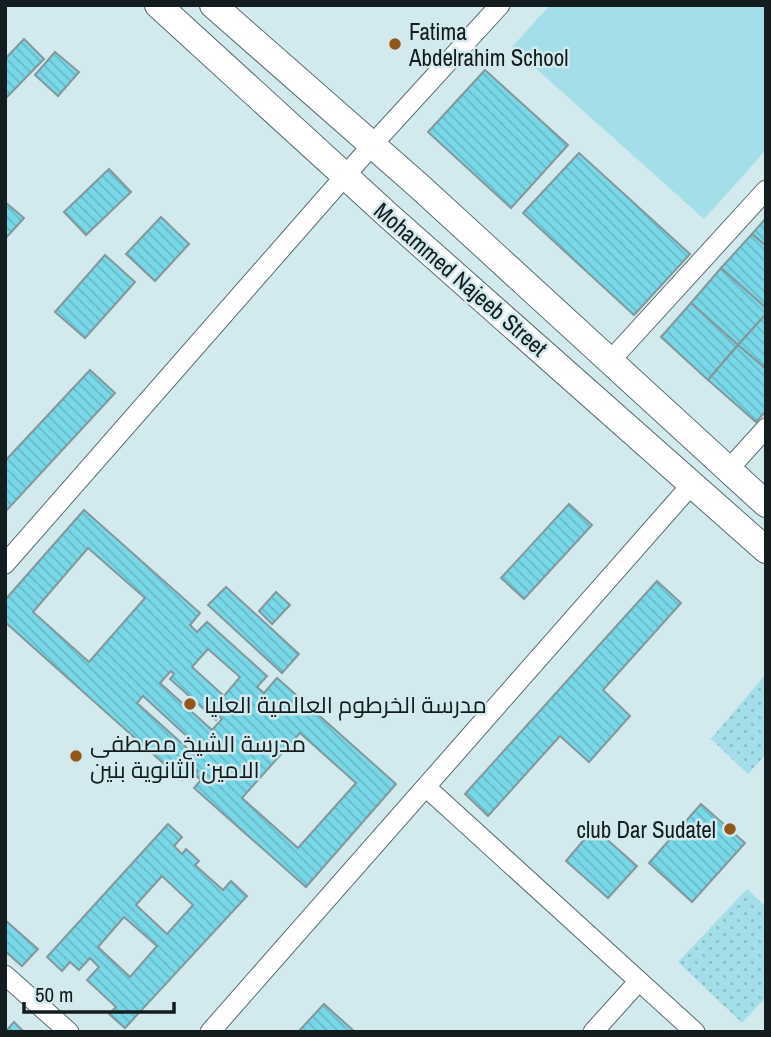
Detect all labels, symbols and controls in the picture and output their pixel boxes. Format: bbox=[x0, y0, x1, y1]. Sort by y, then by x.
place label: Fatima Abdelrahim School bbox=[408, 16, 568, 73]
marker: Fatima Abdelrahim School bbox=[387, 36, 403, 52]
street label: Mohammed Najeeb Street bbox=[368, 195, 554, 363]
place label: مدرسة الخرطوم العالمية العليا bbox=[204, 689, 487, 721]
marker: مدرسة الخرطوم العالمية العليا bbox=[182, 696, 198, 712]
place label: مدرسة الشيخ مصطفى الامين الثانوية بنين bbox=[90, 728, 306, 785]
marker: مدرسة الشيخ مصطفى الامين الثانوية بنين bbox=[68, 748, 84, 764]
place label: club Dar Sudatel bbox=[577, 814, 716, 845]
marker: club Dar Sudatel bbox=[722, 821, 738, 837]
scale bar bbox=[24, 970, 175, 1014]
text: 50 m bbox=[35, 980, 73, 1009]

